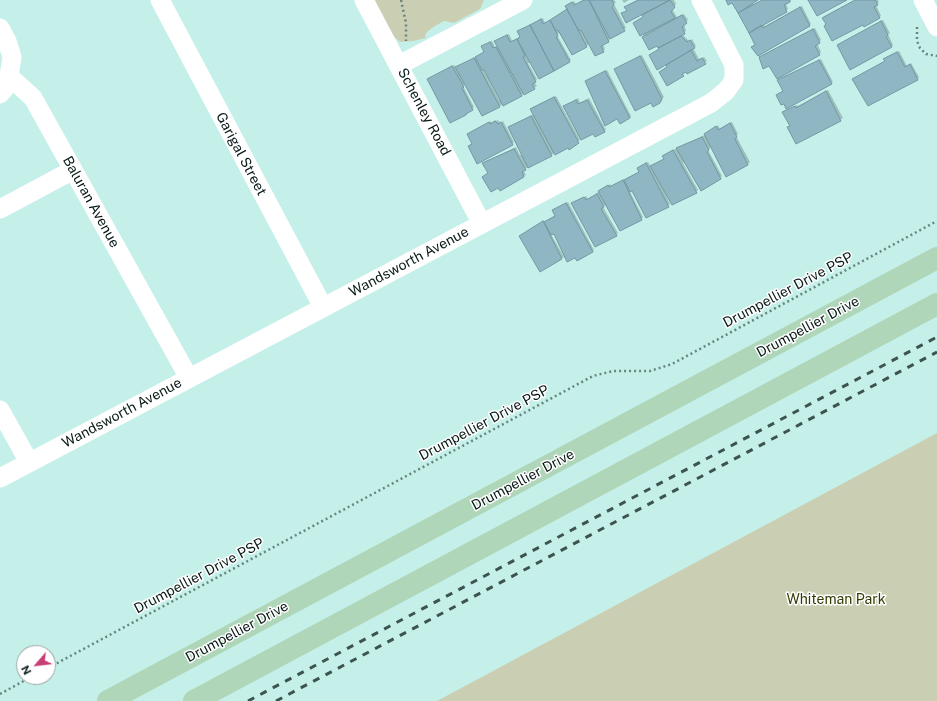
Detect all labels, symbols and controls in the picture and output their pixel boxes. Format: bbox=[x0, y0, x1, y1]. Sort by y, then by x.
street label: Schenley Road bbox=[394, 65, 454, 159]
street label: Garigal Street bbox=[212, 110, 270, 198]
street label: Baluran Avenue bbox=[59, 153, 123, 251]
street label: Wandsworth Avenue bbox=[346, 223, 472, 301]
street label: Drumpellier Drive PSP bbox=[720, 249, 856, 331]
street label: Drumpellier Drive bbox=[754, 293, 862, 361]
street label: Wandsworth Avenue bbox=[59, 374, 185, 452]
street label: Drumpellier Drive PSP bbox=[416, 382, 552, 464]
street label: Drumpellier Drive bbox=[469, 446, 577, 514]
street label: Drumpellier Drive PSP bbox=[131, 535, 267, 617]
park label: Whiteman Park bbox=[786, 592, 886, 608]
street label: Drumpellier Drive bbox=[183, 598, 291, 666]
north arrow bbox=[16, 645, 56, 685]
text: N bbox=[19, 664, 34, 677]

